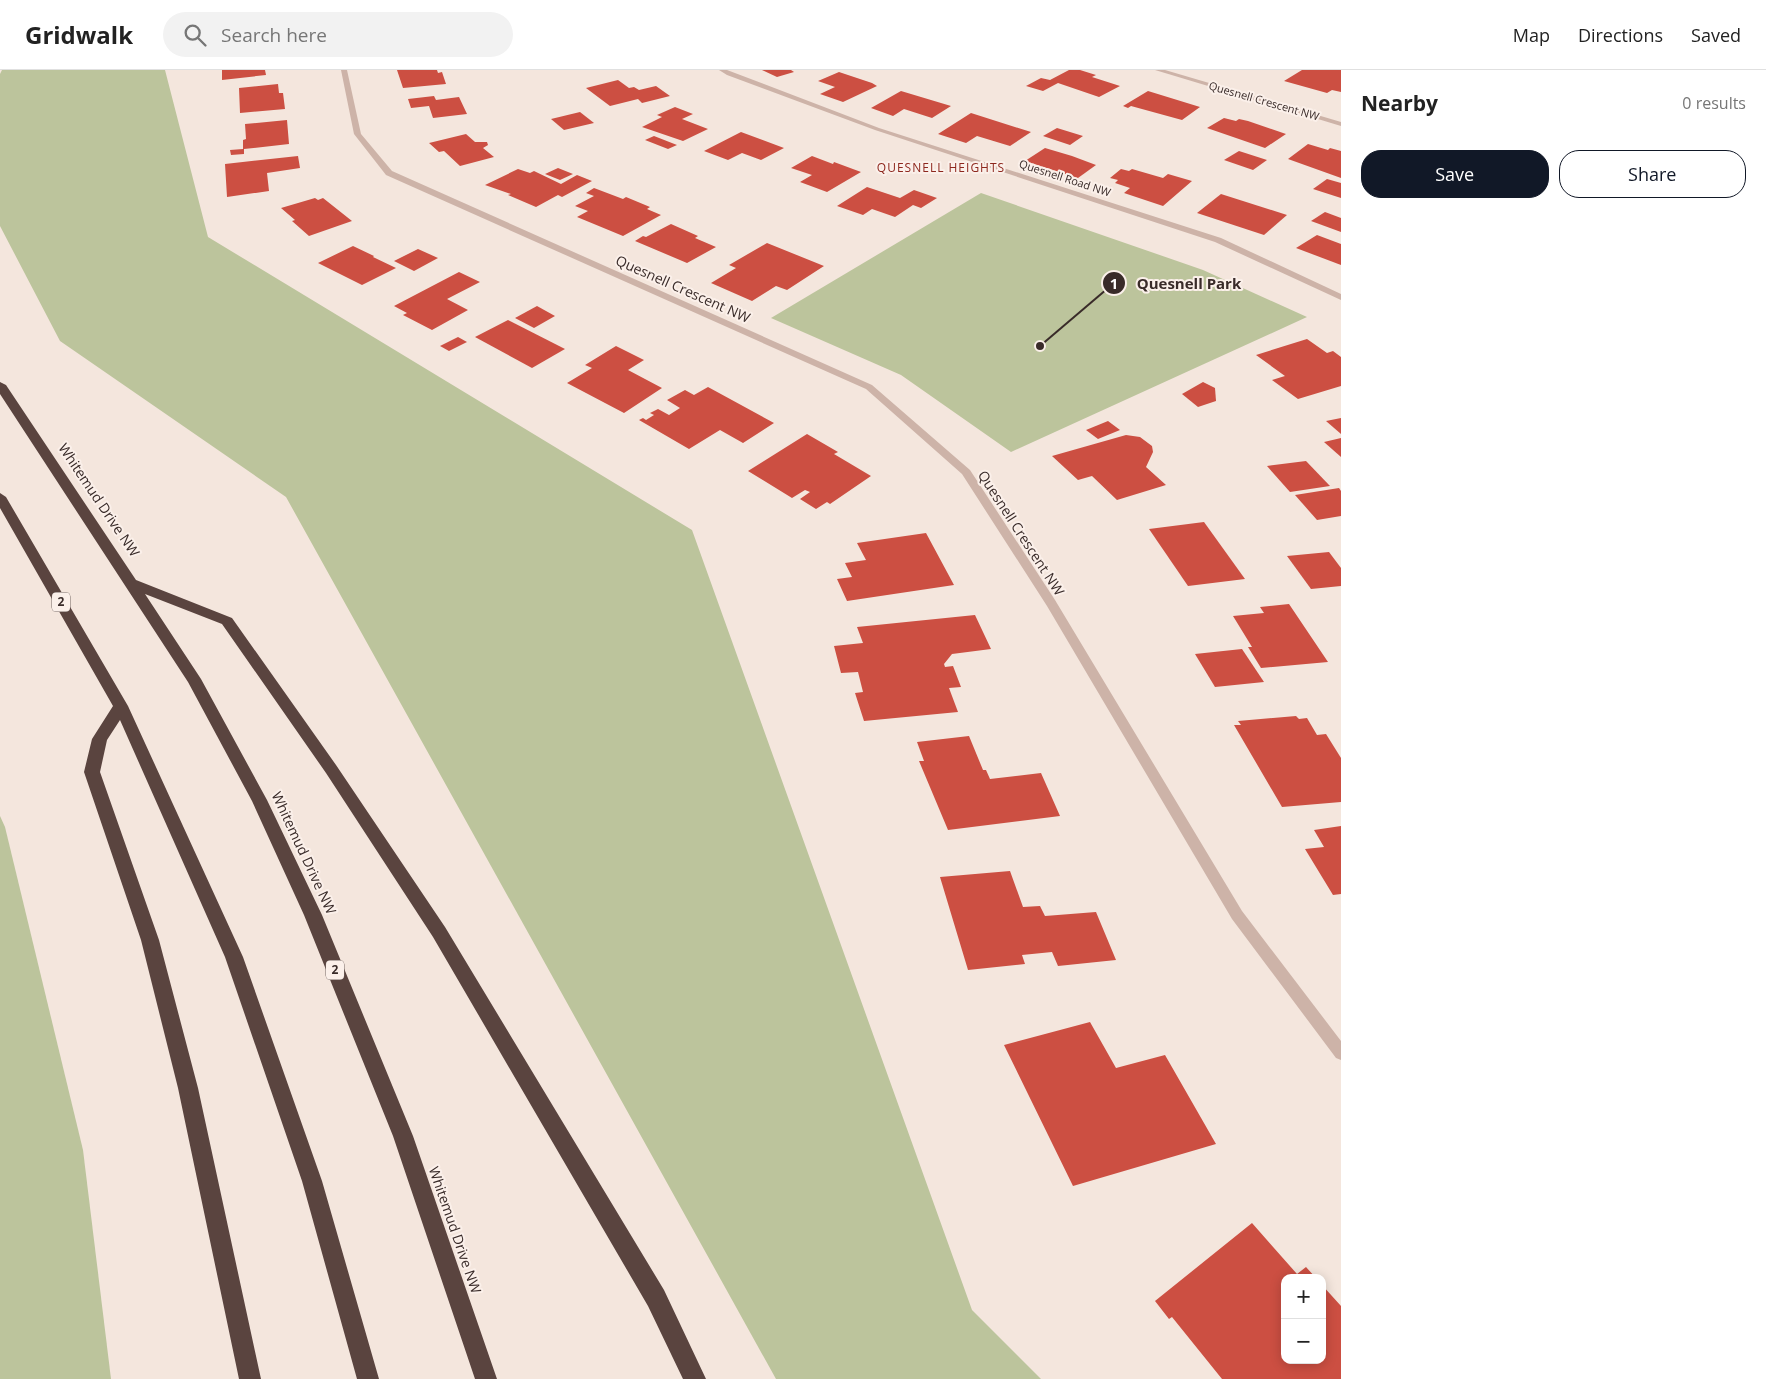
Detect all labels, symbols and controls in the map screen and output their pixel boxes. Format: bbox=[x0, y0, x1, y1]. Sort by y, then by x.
search box bbox=[163, 12, 513, 57]
text: Gridwalk bbox=[25, 18, 133, 51]
icon: search bbox=[181, 21, 209, 49]
text: Search here bbox=[221, 22, 327, 48]
text: Map bbox=[1513, 23, 1550, 47]
text: Directions bbox=[1578, 23, 1663, 47]
text: Saved bbox=[1691, 23, 1741, 47]
street label: Quesnell Crescent NW bbox=[1207, 78, 1321, 123]
text: Nearby bbox=[1361, 89, 1438, 117]
text: 0 results bbox=[1682, 92, 1746, 114]
button: Save bbox=[1361, 150, 1549, 198]
button: Share bbox=[1559, 150, 1746, 198]
street label: Quesnell Road NW bbox=[1017, 156, 1113, 199]
district label: QUESNELL HEIGHTS bbox=[877, 159, 1005, 176]
street label: Quesnell Crescent NW bbox=[613, 250, 754, 327]
callout: Quesnell Park bbox=[1101, 268, 1251, 298]
text: 1 bbox=[1110, 273, 1118, 293]
text: Quesnell Park bbox=[1137, 273, 1242, 293]
street label: Whitemud Drive NW bbox=[54, 439, 145, 560]
street label: Quesnell Crescent NW bbox=[974, 467, 1069, 599]
road number: 2 bbox=[52, 592, 70, 612]
street label: Whitemud Drive NW bbox=[268, 788, 341, 917]
road number: 2 bbox=[326, 960, 344, 980]
street label: Whitemud Drive NW bbox=[425, 1164, 486, 1296]
map controls bbox=[1281, 1274, 1326, 1364]
button: + bbox=[1281, 1274, 1326, 1319]
button: − bbox=[1281, 1319, 1326, 1364]

